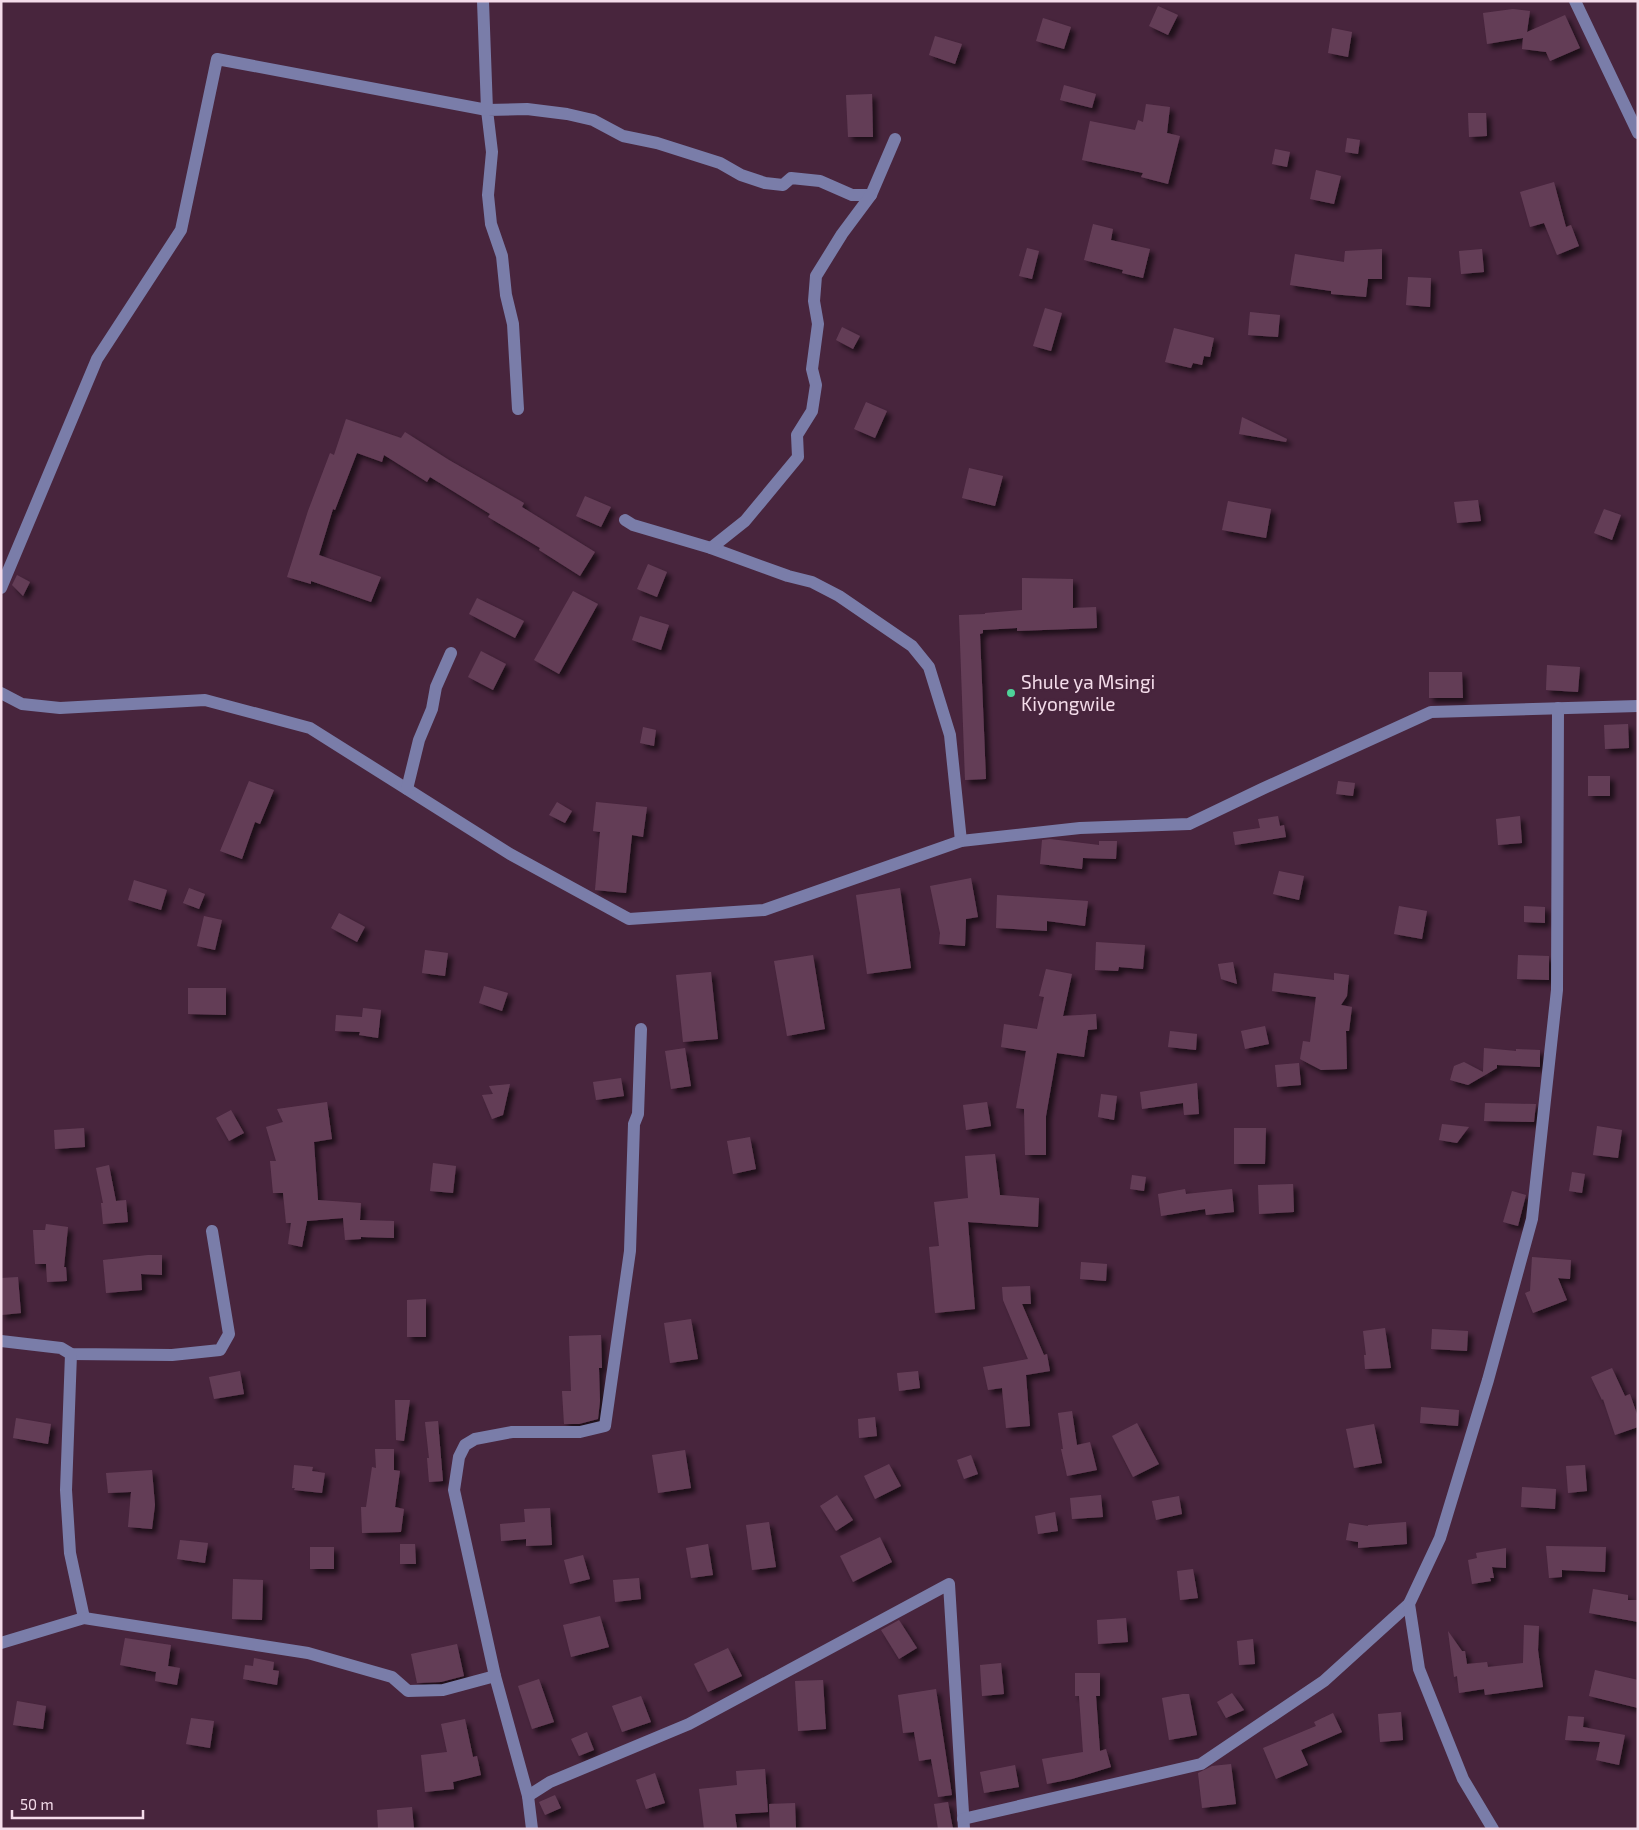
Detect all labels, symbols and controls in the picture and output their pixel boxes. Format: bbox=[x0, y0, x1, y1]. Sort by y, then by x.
place label: Shule ya Msingi Kiyongwile bbox=[1021, 670, 1155, 715]
marker: Shule ya Msingi Kiyongwile bbox=[1005, 687, 1017, 699]
scale bar bbox=[12, 1788, 144, 1820]
text: 50 m bbox=[20, 1795, 54, 1813]

